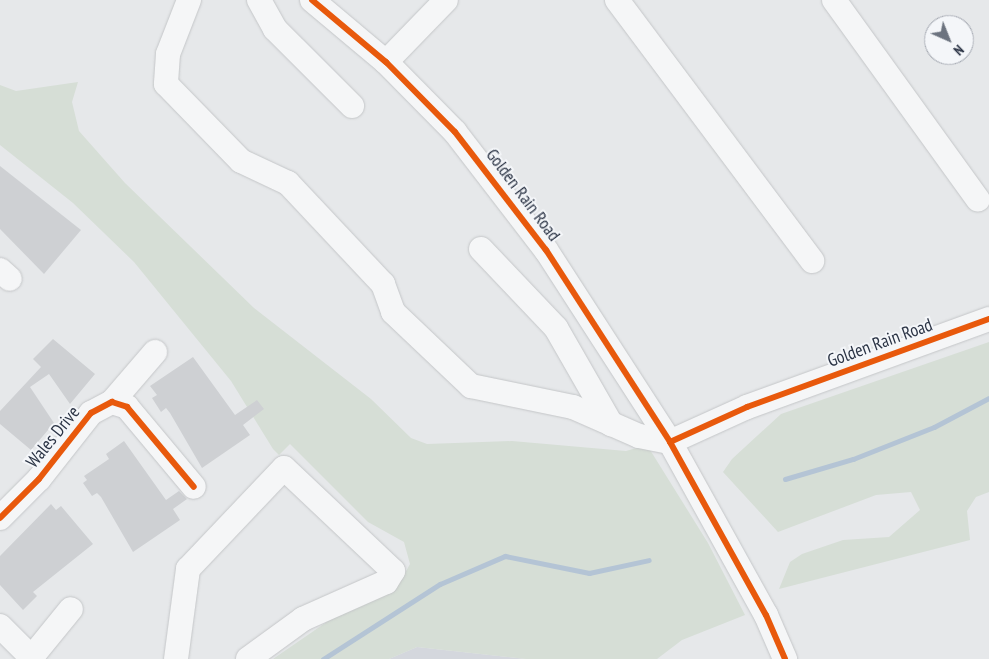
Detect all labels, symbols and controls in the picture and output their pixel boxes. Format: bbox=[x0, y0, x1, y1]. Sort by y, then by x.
north arrow bbox=[924, 15, 974, 65]
text: N bbox=[950, 41, 968, 59]
street label: Golden Rain Road bbox=[481, 145, 565, 245]
street label: Golden Rain Road bbox=[825, 314, 935, 372]
street label: Wales Drive bbox=[22, 402, 84, 472]

